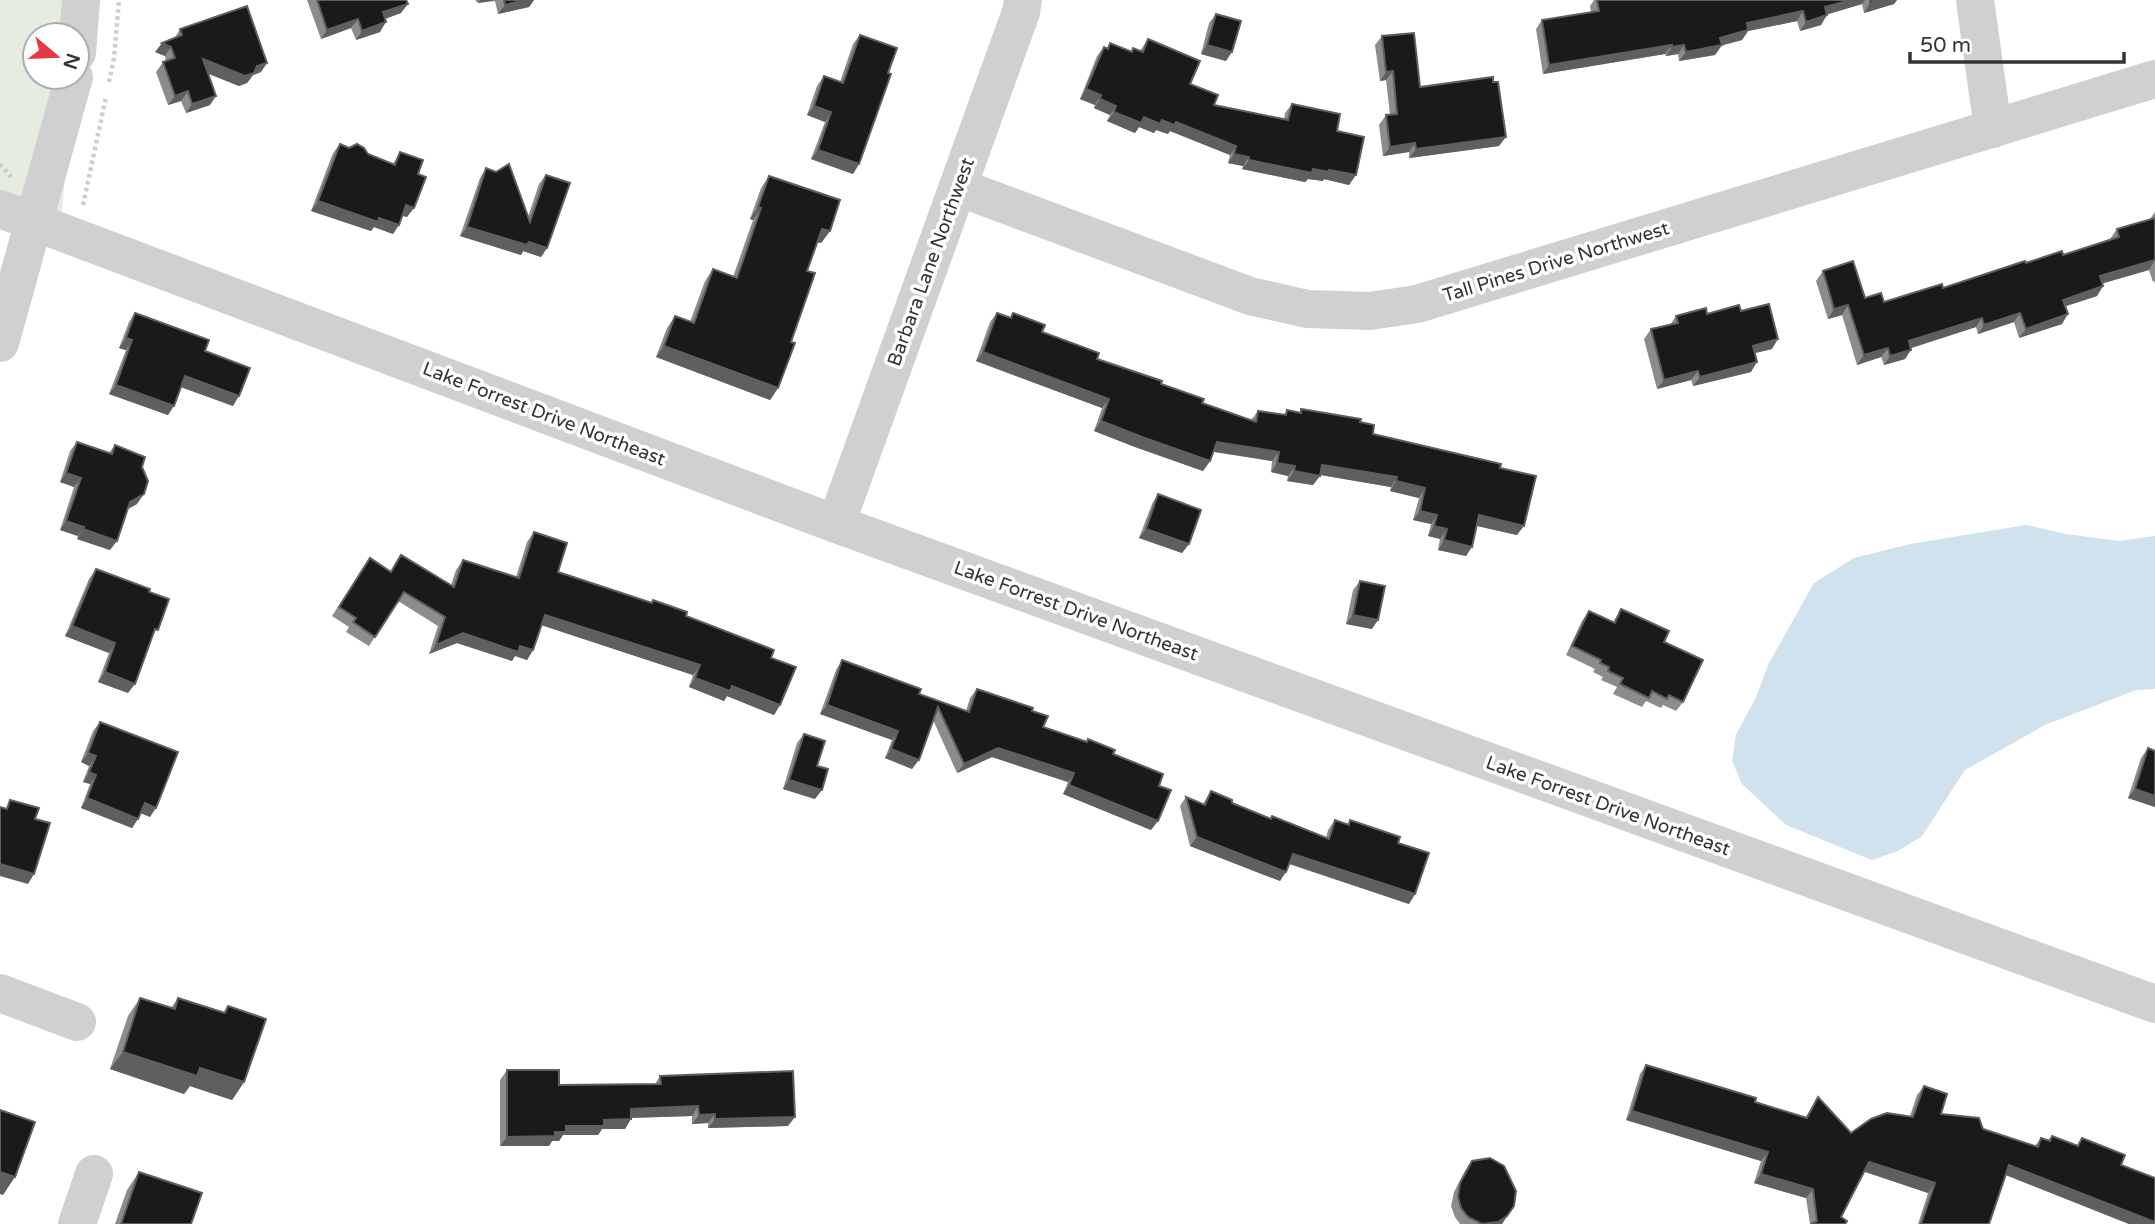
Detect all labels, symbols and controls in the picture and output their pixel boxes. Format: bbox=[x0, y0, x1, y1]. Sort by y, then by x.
north arrow bbox=[21, 21, 91, 91]
scale bar bbox=[1910, 21, 2124, 65]
text: 50 m bbox=[1920, 33, 1971, 58]
text: N bbox=[58, 50, 84, 72]
street label: Barbara Lane Northwest bbox=[883, 155, 979, 369]
street label: Tall Pines Drive Northwest bbox=[1440, 217, 1672, 307]
street label: Lake Forrest Drive Northeast bbox=[420, 357, 668, 471]
street label: Lake Forrest Drive Northeast bbox=[951, 557, 1201, 665]
street label: Lake Forrest Drive Northeast bbox=[1483, 752, 1733, 860]

